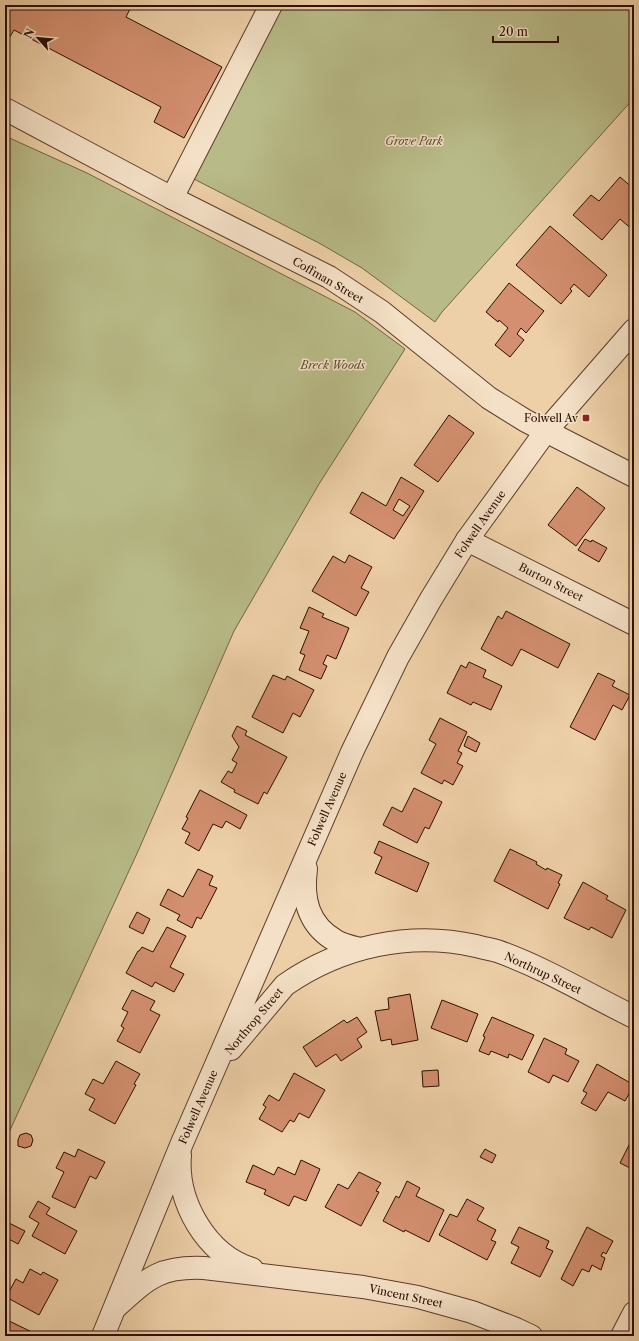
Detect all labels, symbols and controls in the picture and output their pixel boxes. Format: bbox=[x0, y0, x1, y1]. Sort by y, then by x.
north arrow bbox=[18, 18, 58, 58]
scale bar bbox=[493, 18, 558, 44]
text: 20 m bbox=[499, 24, 528, 39]
text: N bbox=[21, 26, 38, 41]
park label: Grove Park bbox=[385, 134, 443, 148]
street label: Coffman Street bbox=[290, 254, 366, 306]
park label: Breck Woods bbox=[300, 358, 366, 372]
place label: Folwell Av bbox=[524, 411, 579, 425]
marker: Folwell Av bbox=[581, 413, 591, 423]
street label: Folwell Avenue bbox=[451, 487, 509, 561]
street label: Burton Street bbox=[516, 560, 586, 604]
street label: Folwell Avenue bbox=[304, 770, 350, 848]
street label: Northrup Street bbox=[502, 949, 584, 997]
street label: Northrop Street bbox=[222, 985, 286, 1057]
street label: Folwell Avenue bbox=[175, 1068, 221, 1146]
street label: Vincent Street bbox=[367, 1281, 444, 1311]

